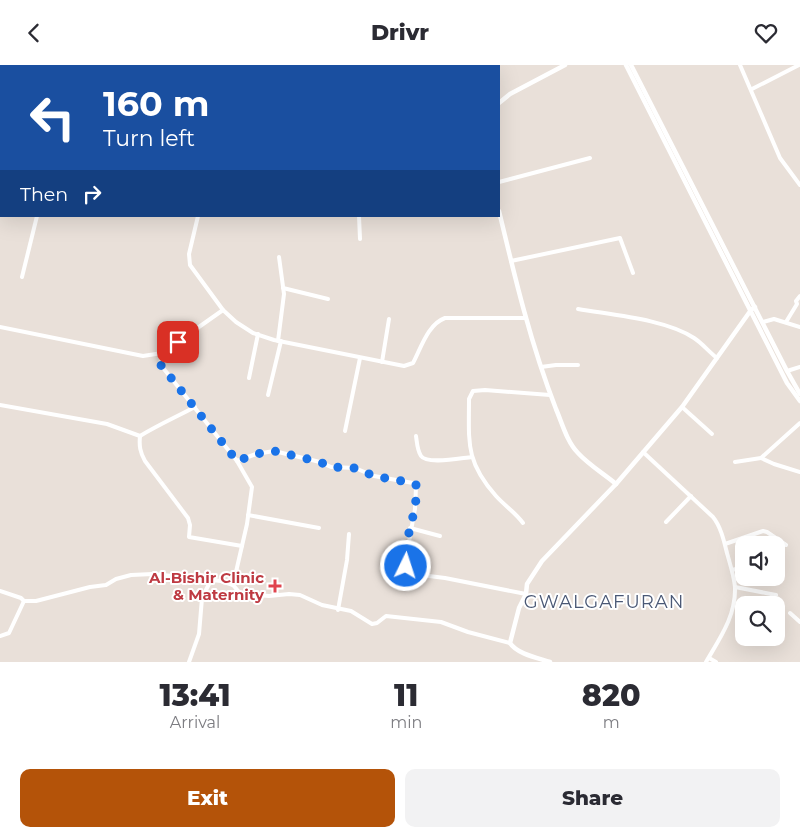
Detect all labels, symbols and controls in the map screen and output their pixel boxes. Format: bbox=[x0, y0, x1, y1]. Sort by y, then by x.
icon: back bbox=[20, 19, 48, 47]
text: Drivr bbox=[371, 19, 429, 46]
icon: heart bbox=[752, 19, 780, 47]
text: 160 m bbox=[103, 82, 209, 125]
icon: left bbox=[20, 85, 85, 150]
text: Turn left bbox=[103, 125, 195, 152]
icon: right bbox=[78, 180, 106, 208]
text: Then bbox=[20, 183, 68, 206]
pin bbox=[157, 321, 199, 363]
icon: arrive bbox=[164, 328, 192, 356]
map controls bbox=[735, 536, 785, 646]
button: sound bbox=[735, 536, 785, 586]
position arrow bbox=[379, 539, 431, 591]
place label: Al-Bishir Clinic & Maternity bbox=[148, 568, 265, 604]
marker: Al-Bishir Clinic & Maternity bbox=[268, 579, 282, 593]
district label: GWALGAFURAN bbox=[524, 591, 684, 613]
button: search bbox=[735, 596, 785, 646]
text: 13:41 bbox=[160, 677, 231, 714]
text: 11 bbox=[394, 677, 418, 714]
text: 820 bbox=[582, 677, 640, 714]
text: Arrival bbox=[170, 713, 220, 732]
text: min bbox=[390, 713, 422, 732]
text: m bbox=[603, 713, 620, 732]
button: Exit bbox=[20, 769, 395, 827]
button: Share bbox=[405, 769, 780, 827]

